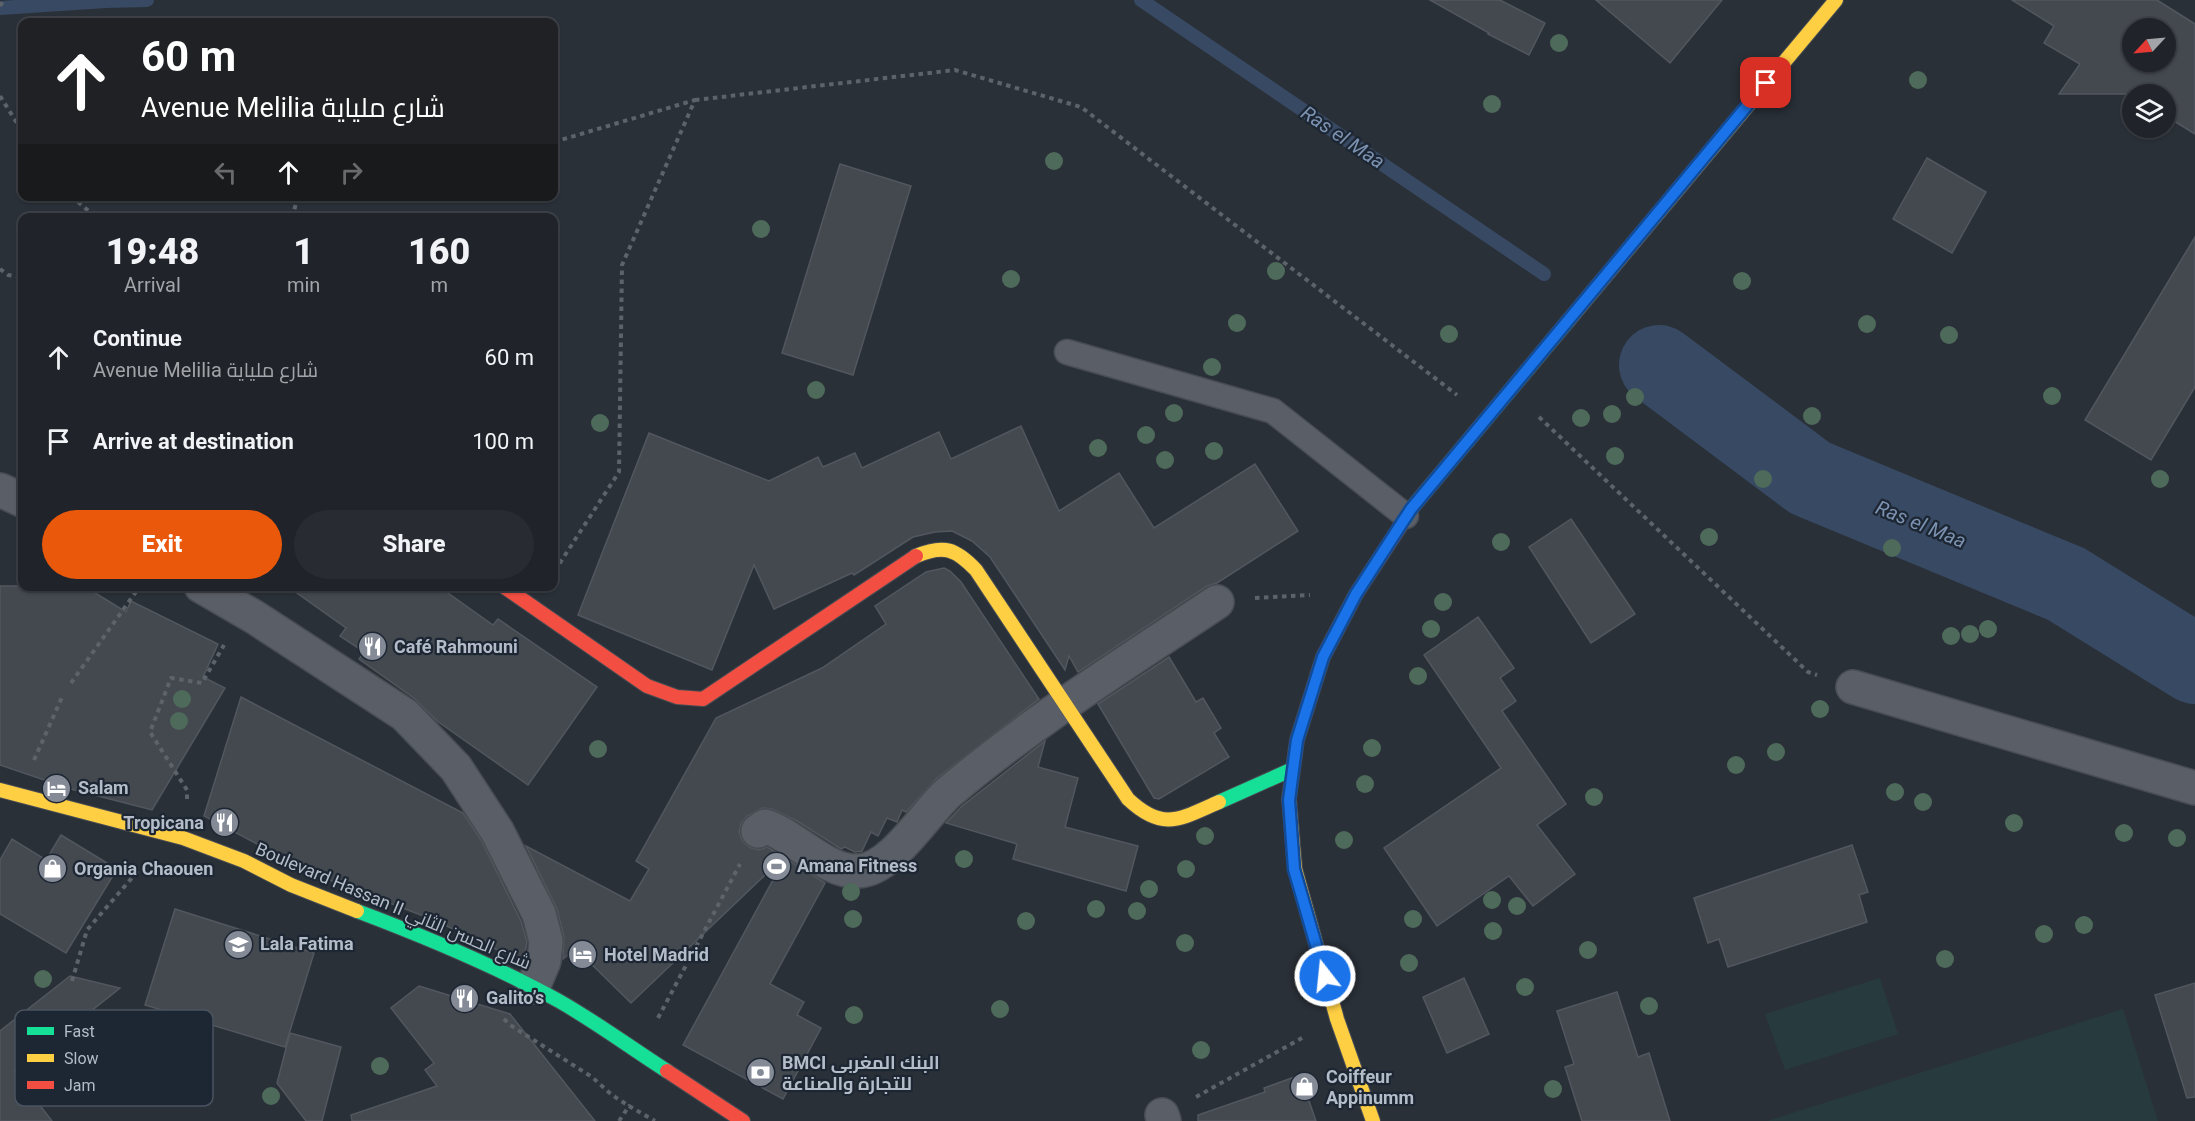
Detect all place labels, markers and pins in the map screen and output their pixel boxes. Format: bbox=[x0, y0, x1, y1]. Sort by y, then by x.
pin bbox=[1740, 57, 1791, 108]
restaurant icon: Café Rahmouni bbox=[357, 631, 389, 663]
place label: Café Rahmouni bbox=[394, 636, 518, 657]
hotel icon: Salam bbox=[41, 772, 73, 804]
place label: Salam bbox=[78, 777, 129, 798]
restaurant icon: Tropicana bbox=[209, 807, 241, 839]
place label: Tropicana bbox=[123, 812, 204, 833]
sports icon: Amana Fitness bbox=[760, 850, 792, 882]
shop icon: Organia Chaouen bbox=[37, 853, 69, 885]
place label: Amana Fitness bbox=[797, 855, 917, 876]
place label: Organia Chaouen bbox=[74, 858, 213, 879]
school or university icon: Lala Fatima bbox=[223, 928, 255, 960]
place label: Lala Fatima bbox=[260, 933, 354, 954]
hotel icon: Hotel Madrid bbox=[567, 939, 599, 971]
place label: Hotel Madrid bbox=[604, 944, 709, 965]
restaurant icon: Galito’s bbox=[449, 982, 481, 1014]
place label: Galito’s bbox=[486, 987, 544, 1008]
place label: BMCI البنك المغربي للتجارة والصناعة bbox=[782, 1052, 940, 1095]
bank icon: BMCI البنك المغربي للتجارة والصناعة bbox=[745, 1057, 777, 1089]
place label: Coiffeur Appinumm bbox=[1326, 1066, 1414, 1108]
shop icon: Coiffeur Appinumm bbox=[1289, 1071, 1321, 1103]

